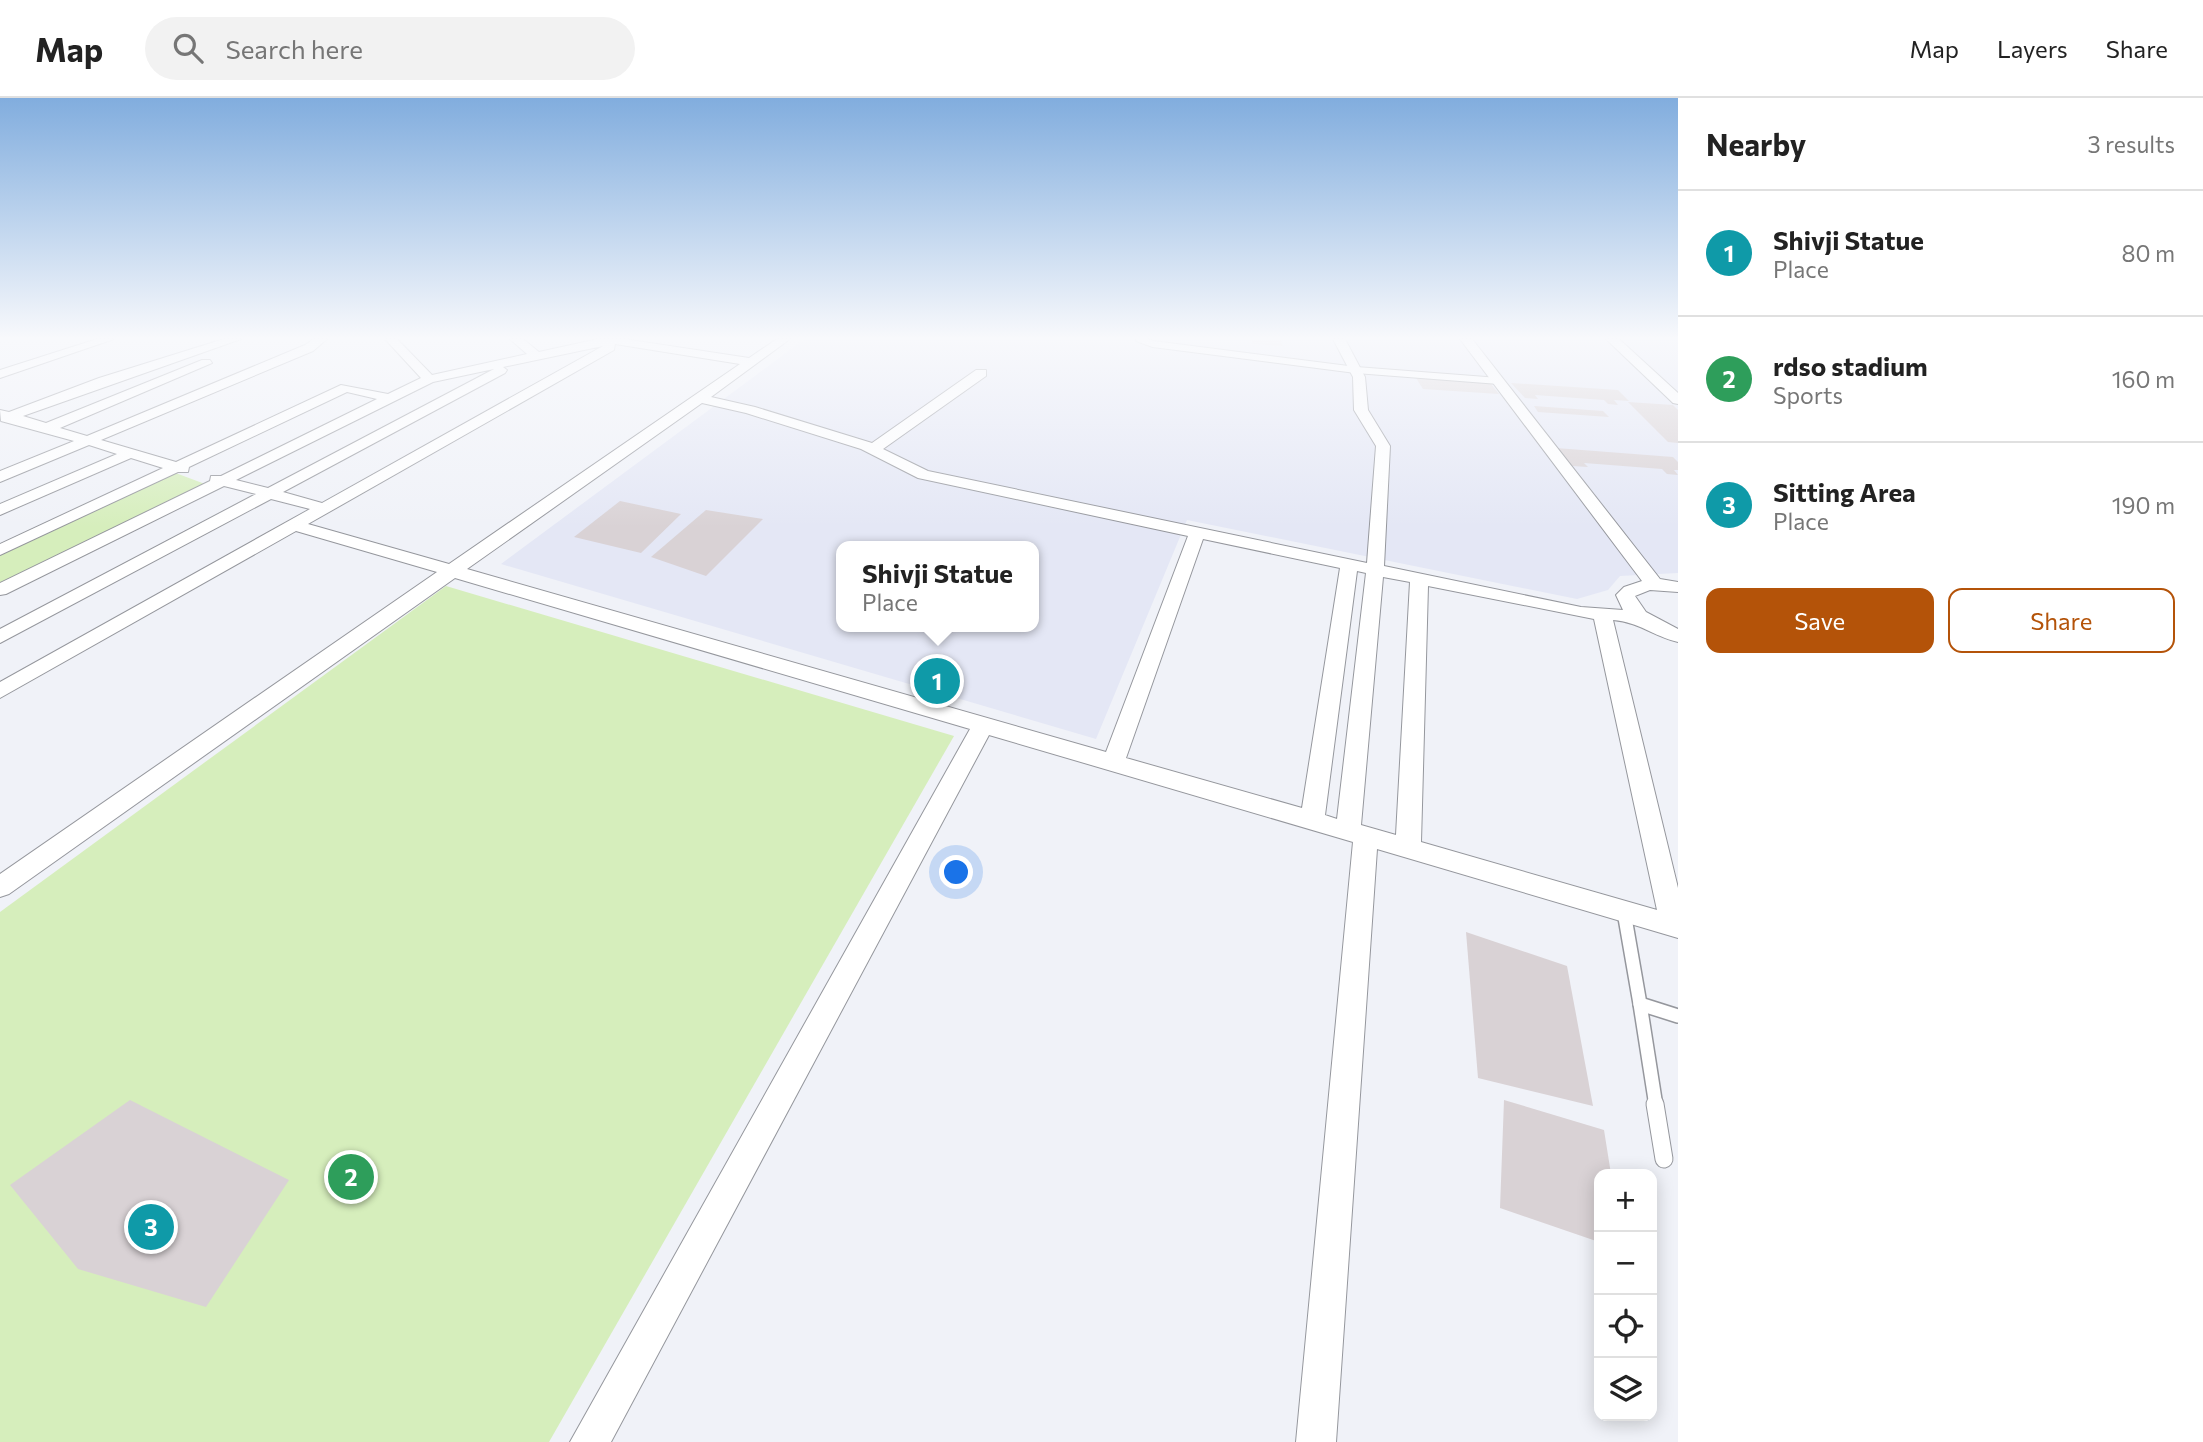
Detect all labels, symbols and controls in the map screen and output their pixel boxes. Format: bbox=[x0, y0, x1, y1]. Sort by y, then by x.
search box bbox=[145, 17, 635, 80]
text: Map bbox=[35, 28, 103, 69]
icon: search bbox=[169, 29, 207, 67]
text: Search here bbox=[225, 33, 363, 64]
text: Map bbox=[1910, 34, 1959, 63]
text: Layers bbox=[1997, 34, 2068, 63]
text: Share bbox=[2106, 34, 2168, 63]
text: Nearby bbox=[1706, 125, 1806, 162]
text: 3 results bbox=[2088, 130, 2175, 158]
text: Shivji Statue bbox=[1773, 224, 1924, 255]
text: 1 bbox=[1724, 239, 1734, 267]
text: 80 m bbox=[2122, 239, 2175, 267]
text: Place bbox=[1773, 255, 1829, 283]
text: rdso stadium bbox=[1773, 350, 1928, 381]
text: 2 bbox=[1722, 365, 1736, 393]
text: 160 m bbox=[2112, 365, 2175, 393]
text: Sports bbox=[1773, 381, 1843, 409]
text: Sitting Area bbox=[1773, 476, 1916, 507]
text: 3 bbox=[1722, 491, 1736, 519]
text: 190 m bbox=[2112, 491, 2175, 519]
text: Place bbox=[1773, 507, 1829, 535]
popup bbox=[836, 541, 1039, 632]
text: Shivji Statue bbox=[862, 557, 1013, 588]
text: Place bbox=[862, 588, 918, 616]
button: Save bbox=[1706, 588, 1934, 653]
button: Share bbox=[1948, 588, 2175, 653]
pin: 1 bbox=[914, 655, 960, 707]
your location bbox=[939, 855, 973, 889]
pin: 2 bbox=[328, 1151, 374, 1203]
map controls bbox=[1594, 1169, 1657, 1421]
button: + bbox=[1594, 1169, 1657, 1232]
pin: 3 bbox=[128, 1201, 174, 1253]
button: − bbox=[1594, 1232, 1657, 1295]
button: locate bbox=[1594, 1295, 1657, 1358]
button: layers bbox=[1594, 1358, 1657, 1421]

